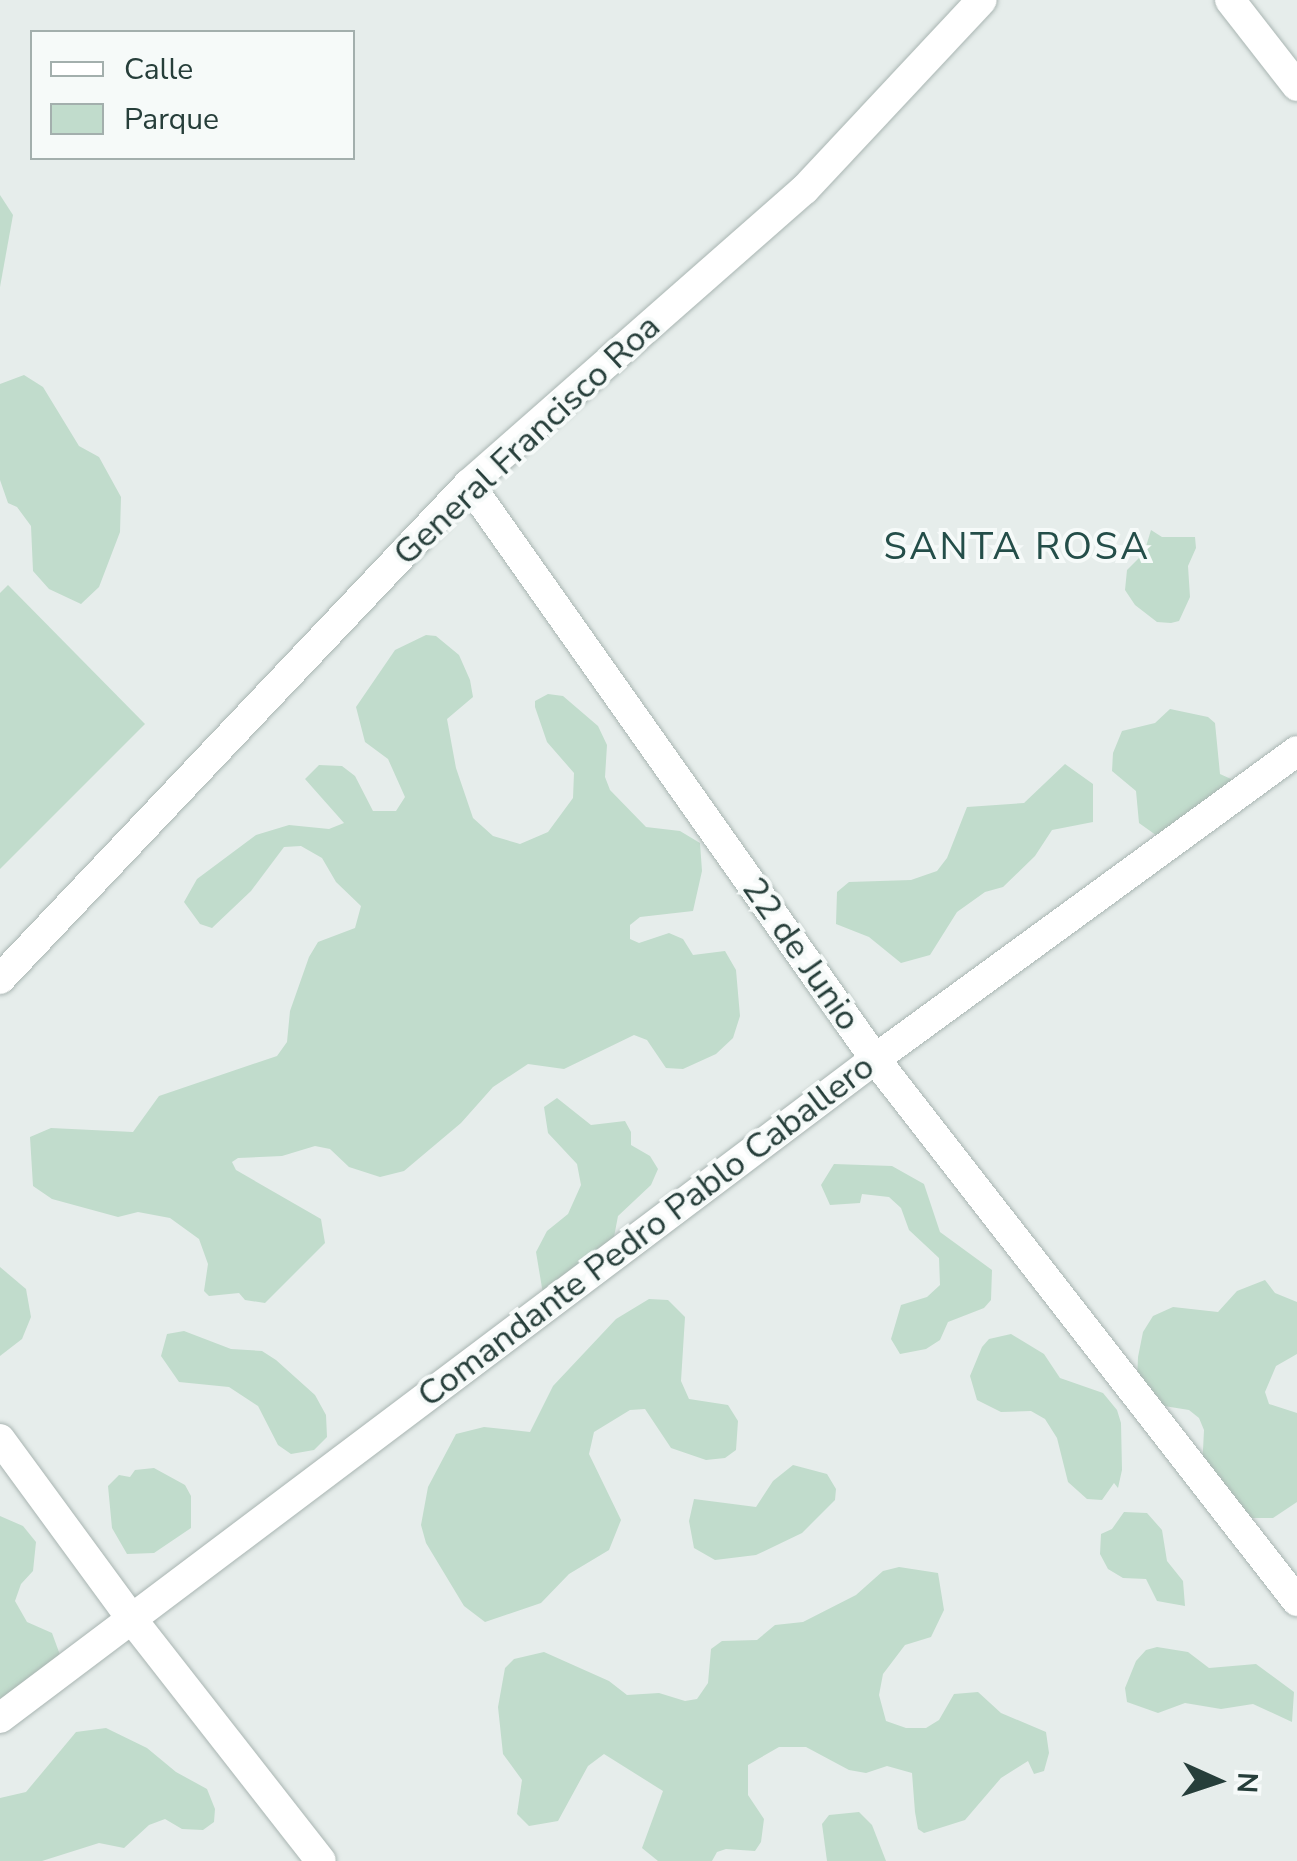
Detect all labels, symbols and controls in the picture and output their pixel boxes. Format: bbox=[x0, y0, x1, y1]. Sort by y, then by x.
legend bbox=[30, 30, 355, 160]
text: Calle bbox=[124, 49, 193, 90]
text: Parque bbox=[124, 99, 219, 140]
street label: General Francisco Roa bbox=[385, 306, 669, 574]
district label: SANTA ROSA bbox=[884, 524, 1150, 570]
street label: 22 de Junio bbox=[733, 869, 869, 1039]
street label: Comandante Pedro Pablo Caballero bbox=[410, 1046, 882, 1416]
north arrow bbox=[1167, 1731, 1267, 1831]
text: N bbox=[1227, 1771, 1266, 1794]

